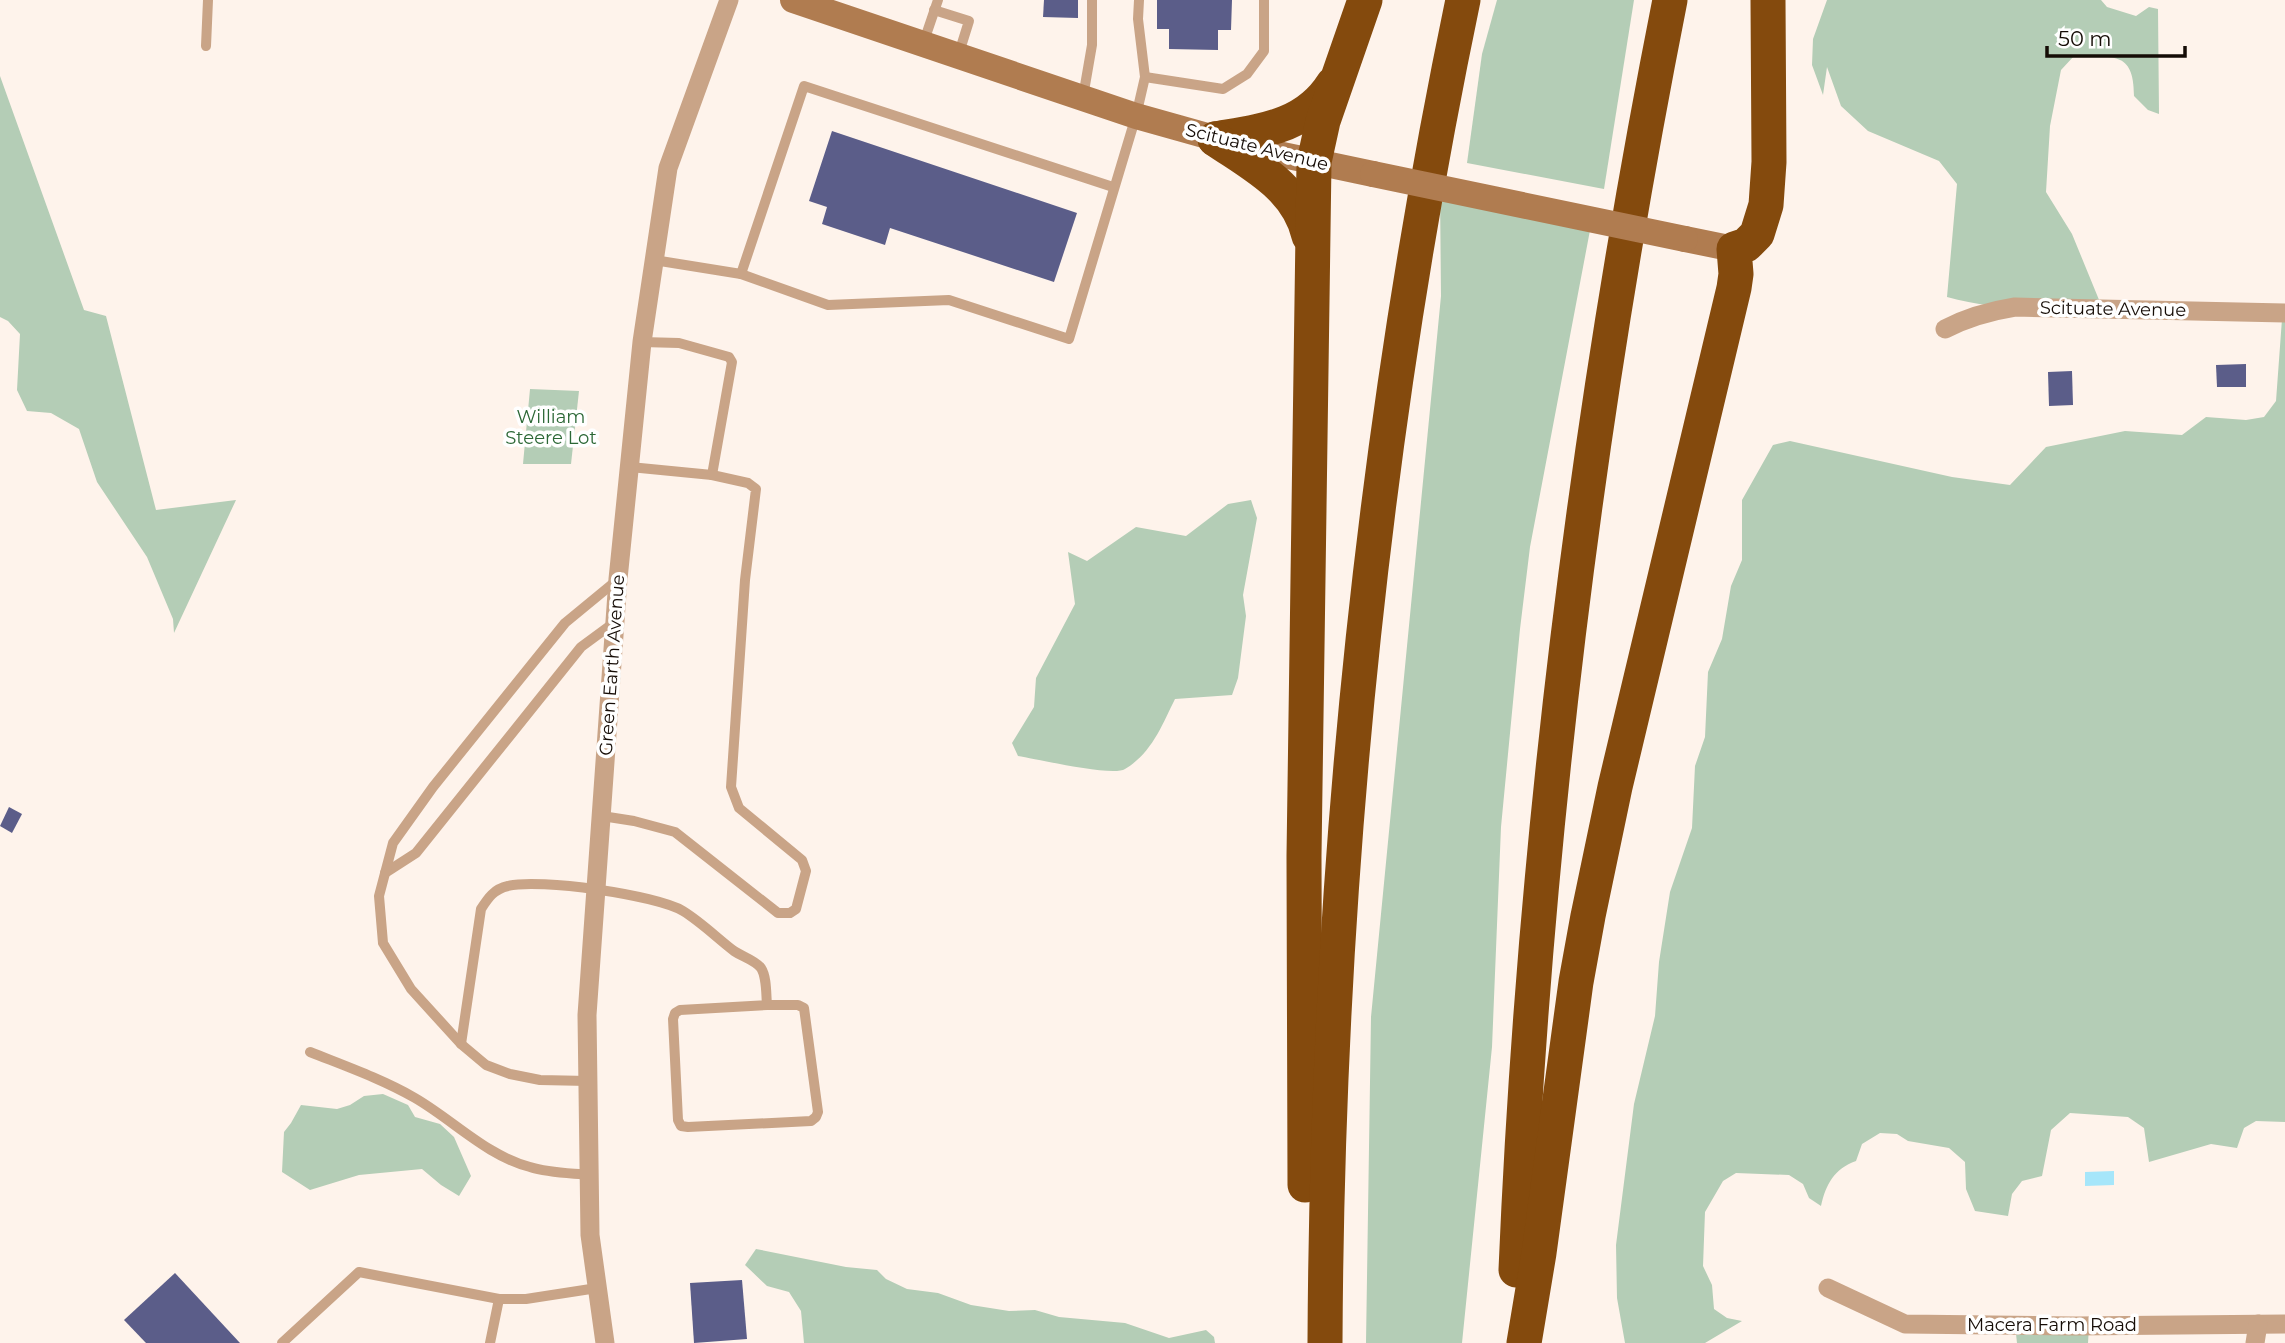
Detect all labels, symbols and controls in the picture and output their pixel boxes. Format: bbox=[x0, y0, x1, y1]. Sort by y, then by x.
scale bar bbox=[2047, 14, 2185, 58]
text: 50 m bbox=[2058, 26, 2112, 51]
street label: Scituate Avenue bbox=[1183, 119, 1331, 175]
street label: Scituate Avenue bbox=[2040, 297, 2186, 321]
park label: William Steere Lot bbox=[505, 406, 597, 449]
street label: Green Earth Avenue bbox=[595, 573, 629, 756]
street label: Macera Farm Road bbox=[1967, 1314, 2137, 1336]

